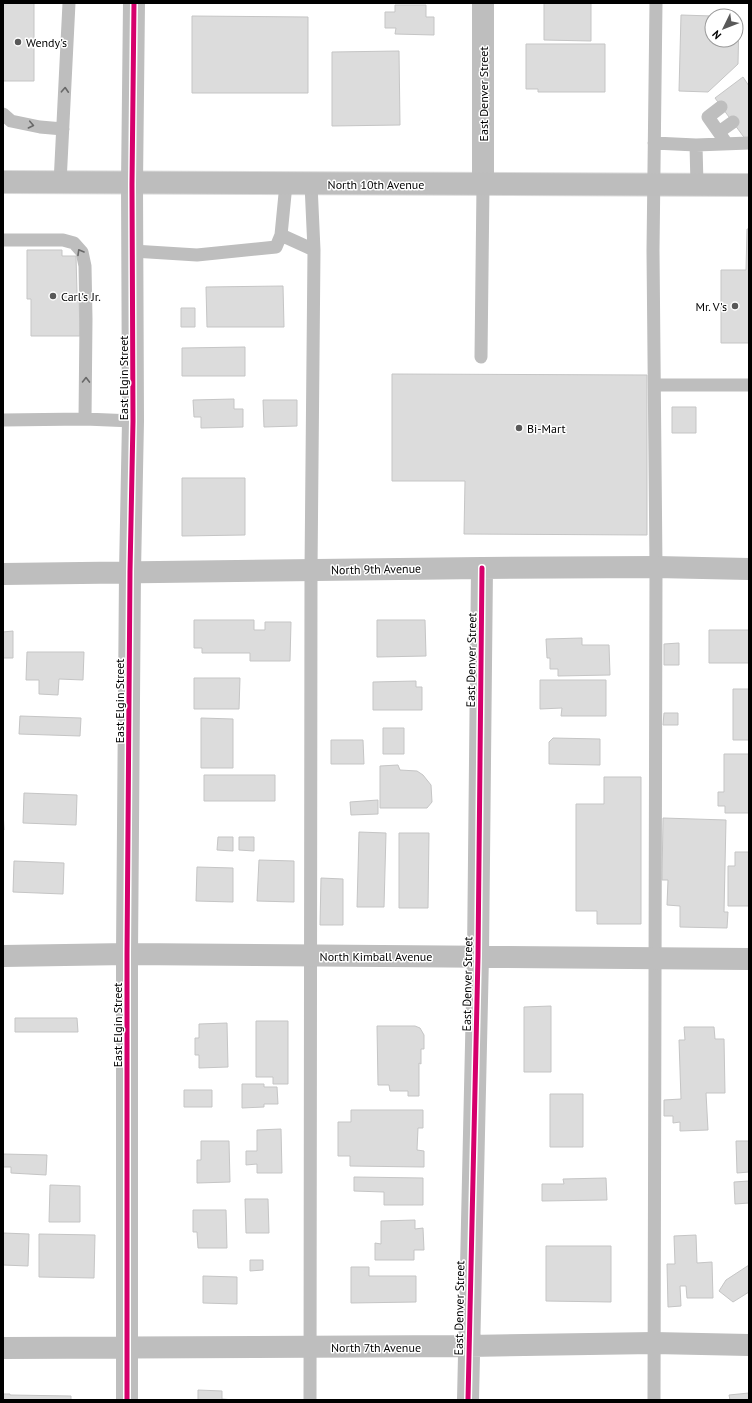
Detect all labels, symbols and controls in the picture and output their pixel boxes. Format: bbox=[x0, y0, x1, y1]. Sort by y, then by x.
north arrow bbox=[704, 8, 744, 48]
text: N bbox=[709, 27, 724, 42]
place label: Wendy's bbox=[26, 35, 67, 50]
marker: Wendy's bbox=[13, 37, 23, 47]
street label: East Denver Street bbox=[476, 47, 491, 141]
one-way arrow bbox=[60, 87, 69, 93]
one-way arrow bbox=[28, 121, 34, 129]
street label: North 10th Avenue bbox=[328, 177, 424, 192]
one-way arrow bbox=[77, 249, 84, 256]
place label: Carl's Jr. bbox=[61, 289, 101, 304]
marker: Carl's Jr. bbox=[48, 291, 58, 301]
place label: Mr. V's bbox=[695, 299, 727, 314]
marker: Mr. V's bbox=[730, 301, 740, 311]
street label: East Elgin Street bbox=[116, 336, 131, 420]
one-way arrow bbox=[82, 377, 90, 383]
place label: Bi-Mart bbox=[527, 421, 566, 436]
marker: Bi-Mart bbox=[514, 423, 524, 433]
street label: North 9th Avenue bbox=[331, 561, 421, 577]
street label: East Denver Street bbox=[463, 612, 479, 708]
street label: East Elgin Street bbox=[112, 659, 127, 743]
street label: East Denver Street bbox=[459, 936, 475, 1032]
street label: North Kimball Avenue bbox=[320, 949, 432, 964]
street label: East Elgin Street bbox=[110, 983, 125, 1067]
street label: East Denver Street bbox=[451, 1260, 467, 1356]
street label: North 7th Avenue bbox=[331, 1340, 421, 1355]

